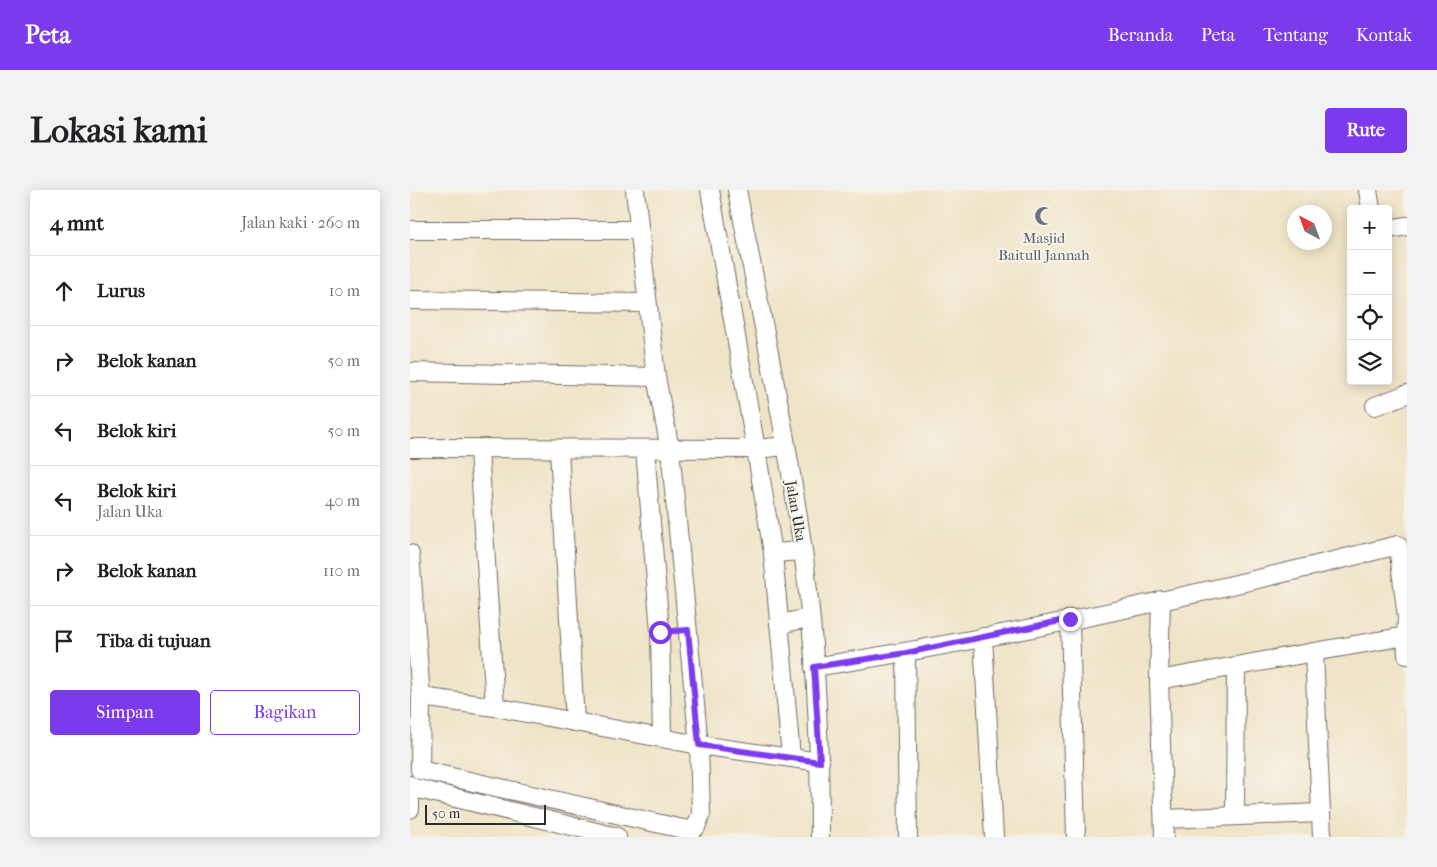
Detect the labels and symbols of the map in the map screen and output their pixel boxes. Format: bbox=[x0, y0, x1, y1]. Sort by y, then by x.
mosque icon: Masjid Baitull Jannah bbox=[1033, 205, 1055, 227]
north arrow bbox=[1287, 205, 1332, 250]
place label: Masjid Baitull Jannah bbox=[998, 229, 1090, 264]
street label: Jalan Uka bbox=[782, 478, 810, 544]
route end bbox=[1059, 608, 1082, 631]
route start bbox=[649, 621, 672, 644]
scale bar bbox=[425, 802, 546, 825]

